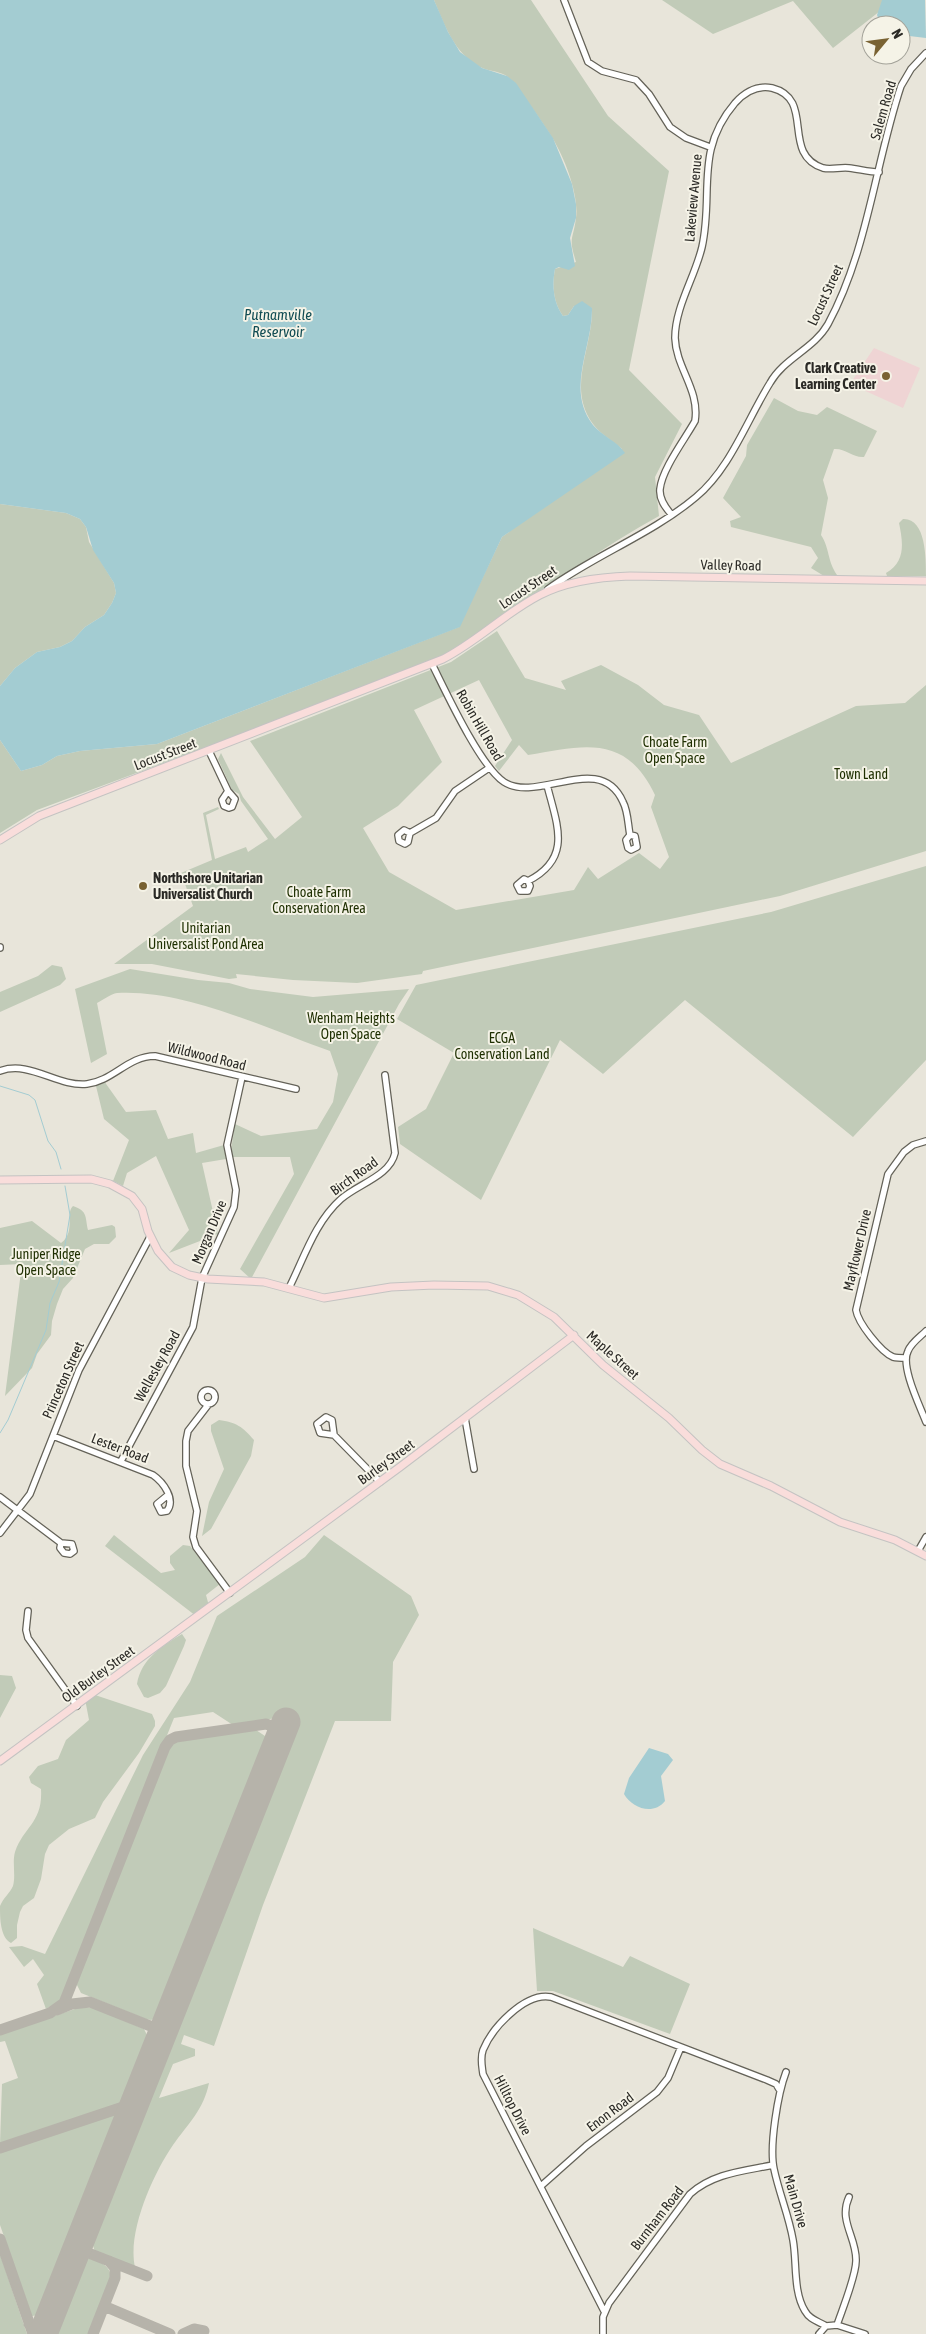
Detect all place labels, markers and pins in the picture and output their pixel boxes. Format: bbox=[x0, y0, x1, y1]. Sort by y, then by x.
place label: Clark Creative Learning Center bbox=[795, 360, 877, 392]
marker: Clark Creative Learning Center bbox=[880, 370, 892, 382]
place label: Northshore Unitarian Universalist Church bbox=[153, 870, 263, 902]
marker: Northshore Unitarian Universalist Church bbox=[137, 880, 149, 892]

